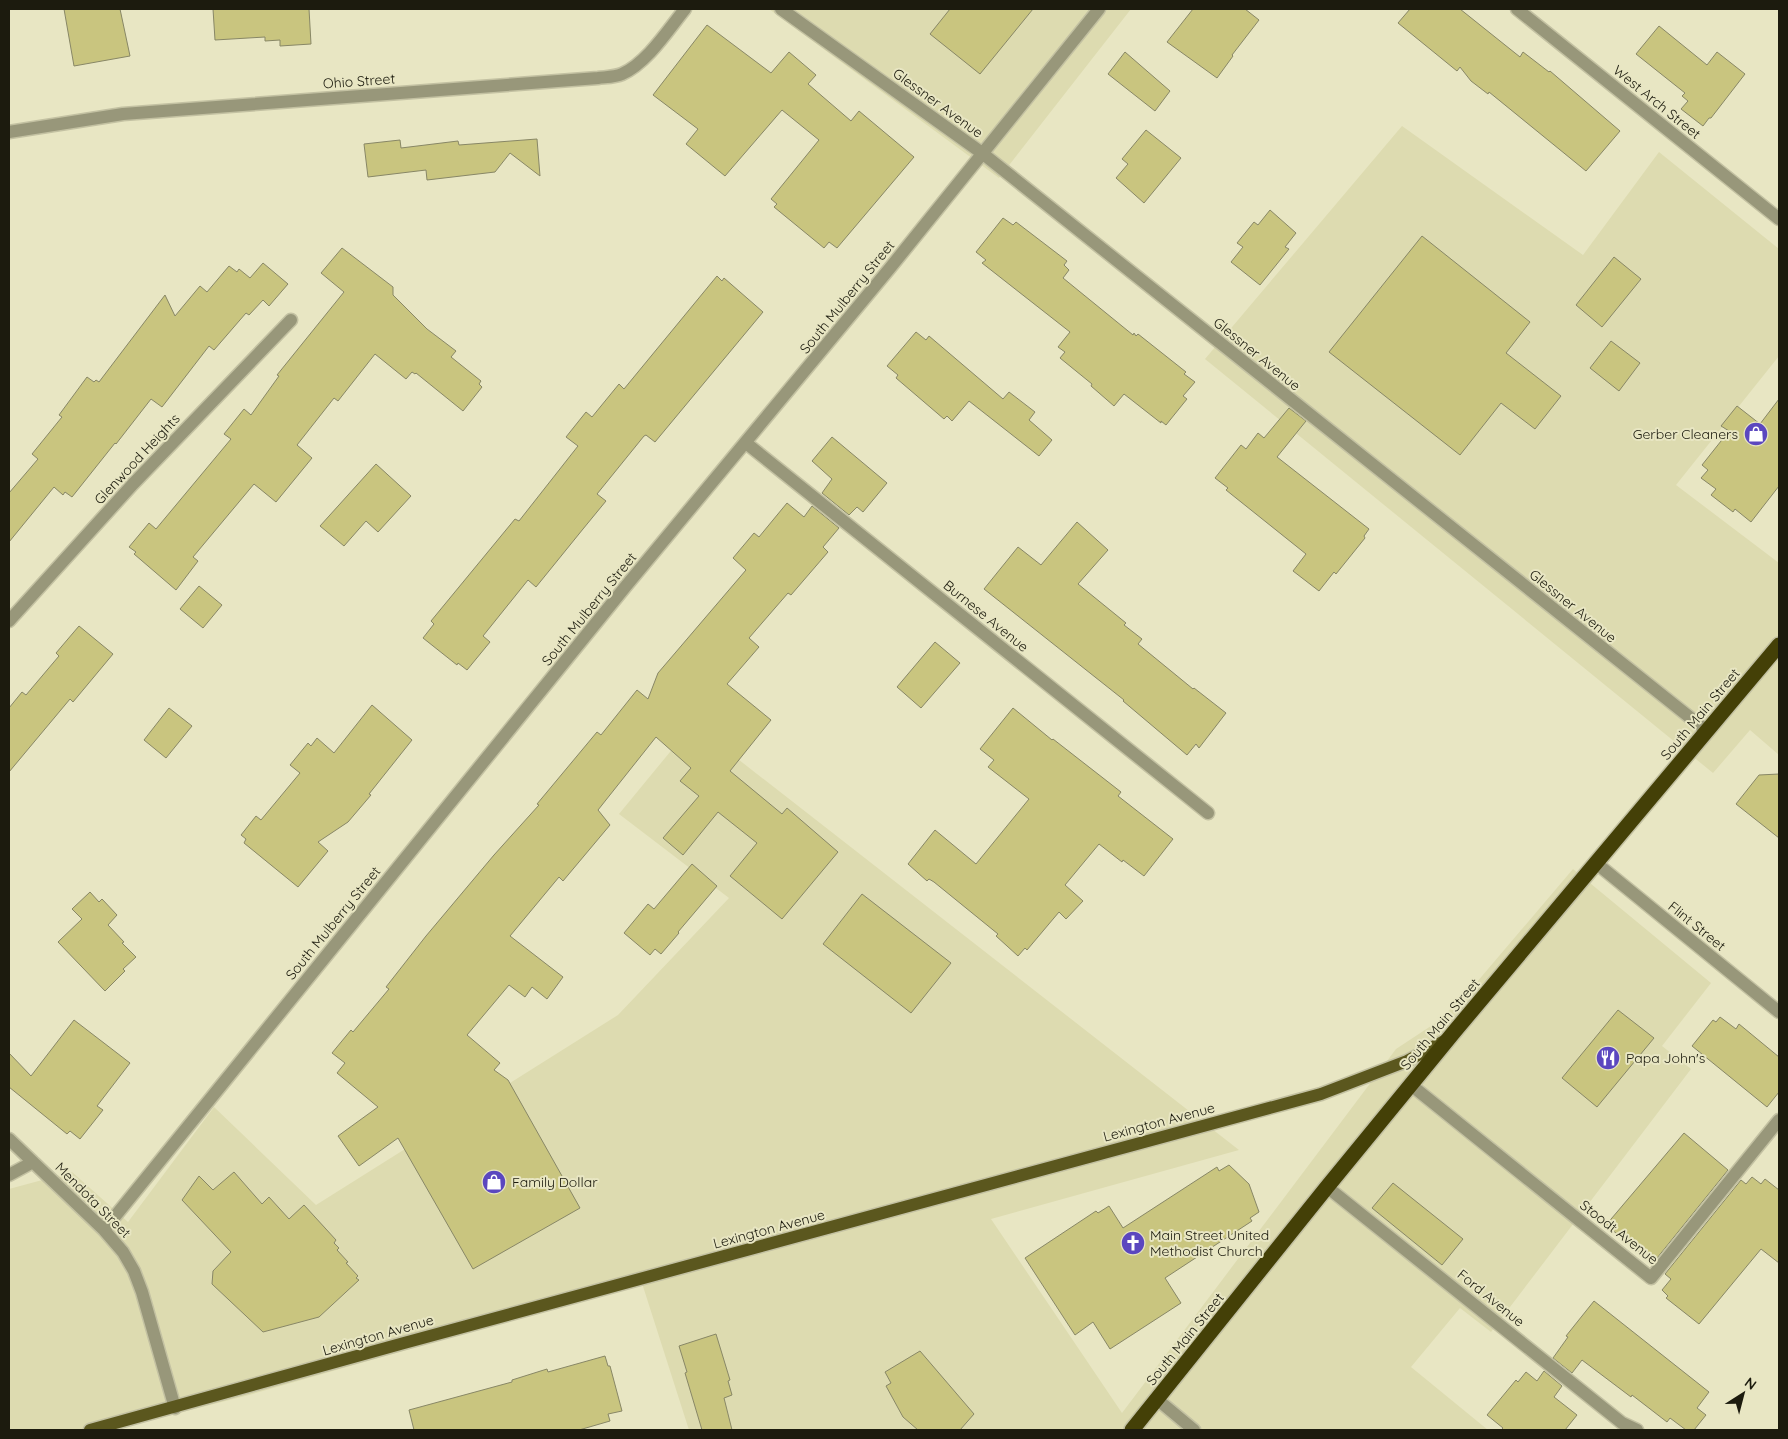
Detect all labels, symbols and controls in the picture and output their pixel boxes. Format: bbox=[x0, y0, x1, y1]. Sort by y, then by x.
street label: West Arch Street bbox=[1609, 61, 1705, 143]
street label: Glessner Avenue bbox=[889, 64, 987, 142]
street label: Ohio Street bbox=[322, 69, 396, 92]
street label: South Mulberry Street bbox=[796, 236, 898, 357]
street label: Glessner Avenue bbox=[1210, 313, 1304, 395]
street label: Glenwood Heights bbox=[90, 410, 184, 508]
shop icon: Gerber Cleaners bbox=[1743, 421, 1769, 447]
place label: Gerber Cleaners bbox=[1633, 425, 1738, 443]
street label: South Mulberry Street bbox=[538, 548, 640, 669]
street label: Glessner Avenue bbox=[1526, 565, 1620, 647]
street label: Burnese Avenue bbox=[940, 576, 1032, 656]
street label: South Main Street bbox=[1656, 664, 1744, 763]
street label: South Mulberry Street bbox=[282, 862, 384, 983]
street label: Flint Street bbox=[1665, 897, 1730, 955]
street label: South Main Street bbox=[1396, 974, 1484, 1073]
restaurant icon: Papa John's bbox=[1595, 1045, 1621, 1071]
place label: Papa John's bbox=[1626, 1049, 1705, 1067]
street label: Lexington Avenue bbox=[1101, 1098, 1217, 1146]
street label: Mendota Street bbox=[51, 1158, 135, 1242]
shop icon: Family Dollar bbox=[481, 1169, 507, 1195]
place label: Family Dollar bbox=[512, 1173, 598, 1191]
street label: Stoodt Avenue bbox=[1576, 1196, 1662, 1268]
street label: Lexington Avenue bbox=[711, 1205, 827, 1253]
place label: Main Street United Methodist Church bbox=[1150, 1226, 1269, 1260]
church icon: Main Street United Methodist Church bbox=[1120, 1230, 1146, 1256]
street label: Ford Avenue bbox=[1454, 1265, 1528, 1331]
street label: South Main Street bbox=[1142, 1289, 1228, 1389]
street label: Lexington Avenue bbox=[320, 1311, 436, 1359]
north arrow bbox=[1718, 1369, 1768, 1419]
text: N bbox=[1741, 1373, 1760, 1394]

